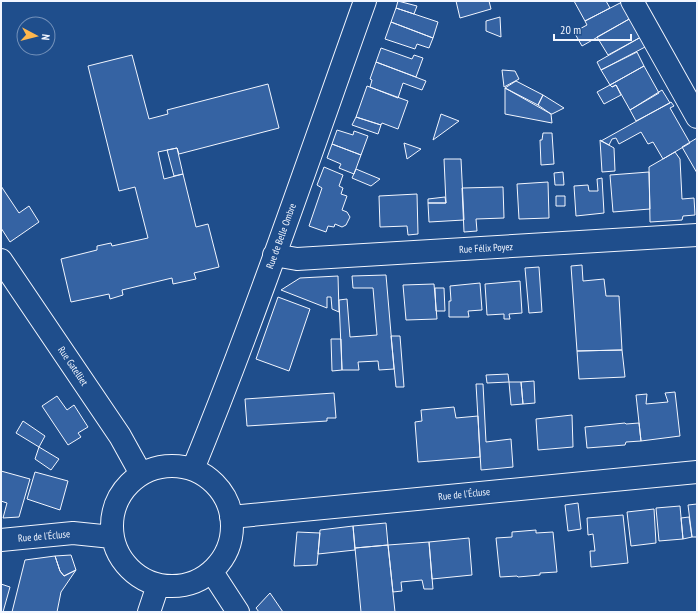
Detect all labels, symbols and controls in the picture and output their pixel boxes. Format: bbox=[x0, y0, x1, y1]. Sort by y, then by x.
north arrow bbox=[16, 16, 56, 56]
scale bar bbox=[554, 16, 631, 42]
text: 20 m bbox=[560, 22, 581, 37]
text: N bbox=[39, 33, 53, 41]
street label: Rue de Belle Ombre bbox=[263, 201, 299, 271]
street label: Rue Félix Poyez bbox=[459, 240, 514, 256]
street label: Rue Gatelliet bbox=[55, 344, 91, 388]
street label: Rue de l'Écluse bbox=[437, 485, 491, 503]
street label: Rue de l'Écluse bbox=[17, 527, 71, 545]

